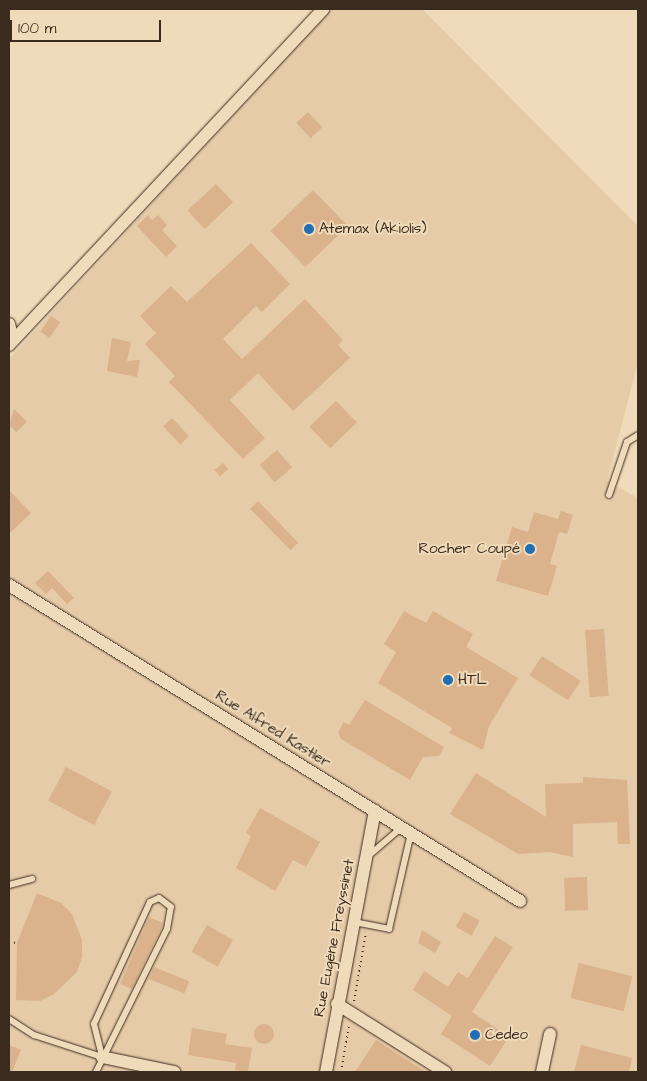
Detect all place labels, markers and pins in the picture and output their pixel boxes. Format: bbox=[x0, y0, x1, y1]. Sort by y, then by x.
place label: Atemax (Akiolis) bbox=[319, 220, 427, 238]
marker: Atemax (Akiolis) bbox=[303, 223, 315, 235]
place label: Rocher Coupé bbox=[418, 540, 520, 558]
marker: Rocher Coupé bbox=[524, 543, 536, 555]
place label: HTL bbox=[458, 671, 487, 689]
marker: HTL bbox=[442, 674, 454, 686]
place label: Cedeo bbox=[485, 1026, 528, 1044]
marker: Cedeo bbox=[469, 1029, 481, 1041]

